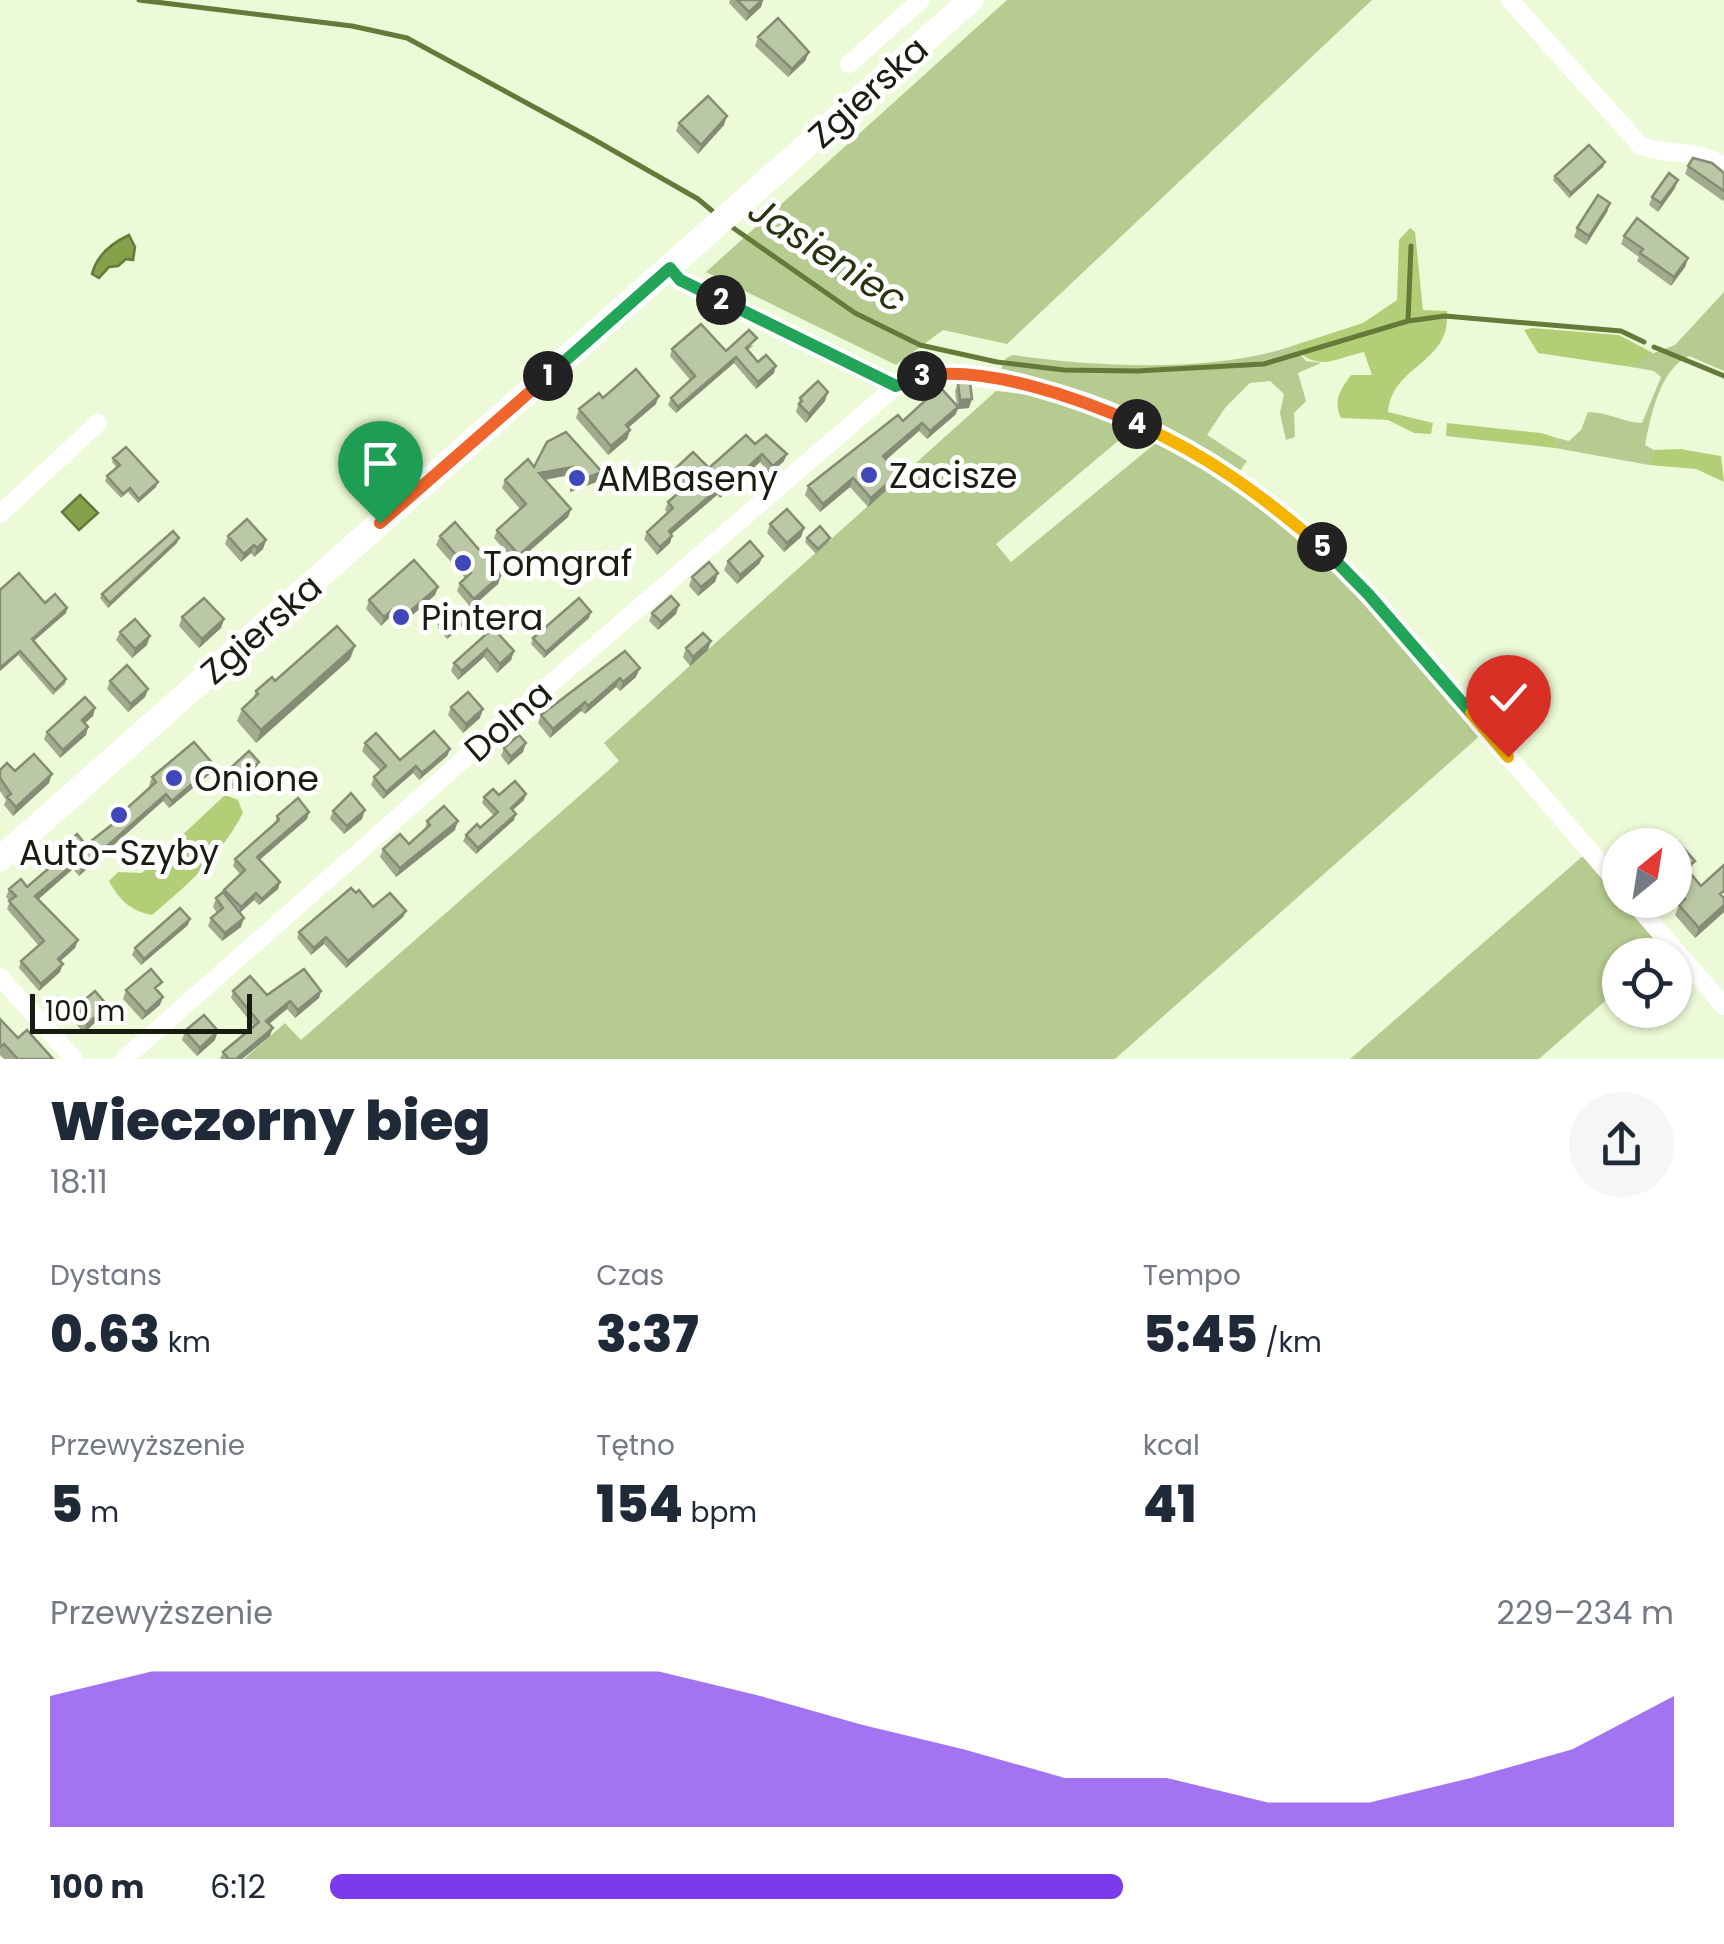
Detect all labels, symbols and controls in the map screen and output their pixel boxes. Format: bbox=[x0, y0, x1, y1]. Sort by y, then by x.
street label: Zgierska bbox=[797, 25, 939, 159]
water label: Jasieniec bbox=[739, 183, 917, 325]
pin: 2 bbox=[696, 275, 746, 325]
text: 2 bbox=[713, 280, 729, 319]
pin: 1 bbox=[523, 351, 573, 401]
pin: 3 bbox=[897, 351, 947, 401]
text: 1 bbox=[543, 356, 553, 395]
text: 3 bbox=[914, 356, 930, 395]
pin: 4 bbox=[1112, 399, 1162, 449]
text: 4 bbox=[1128, 404, 1146, 443]
pin bbox=[338, 421, 423, 524]
icon: arrive bbox=[353, 436, 408, 491]
place label: Zacisze bbox=[889, 451, 1017, 500]
place label: AMBaseny bbox=[597, 454, 778, 503]
marker: Zacisze bbox=[858, 464, 880, 486]
marker: AMBaseny bbox=[566, 467, 588, 489]
pin: 5 bbox=[1297, 522, 1347, 572]
text: 5 bbox=[1313, 527, 1331, 566]
place label: Tomgraf bbox=[483, 539, 632, 588]
marker: Tomgraf bbox=[452, 552, 474, 574]
street label: Zgierska bbox=[190, 563, 332, 695]
place label: Pintera bbox=[421, 593, 543, 642]
marker: Pintera bbox=[390, 606, 412, 628]
pin bbox=[1466, 655, 1551, 758]
street label: Dolna bbox=[454, 669, 562, 773]
icon: check bbox=[1481, 670, 1536, 725]
place label: Onione bbox=[194, 754, 319, 803]
marker: Onione bbox=[163, 767, 185, 789]
marker: Auto-Szyby bbox=[108, 804, 130, 826]
place label: Auto-Szyby bbox=[19, 828, 219, 877]
north arrow bbox=[1602, 828, 1692, 918]
map controls bbox=[1602, 828, 1692, 1028]
button: locate bbox=[1602, 938, 1692, 1028]
scale bar bbox=[30, 989, 252, 1034]
text: 100 m bbox=[45, 992, 125, 1031]
text: Wieczorny bieg bbox=[50, 1082, 491, 1159]
button: share bbox=[1569, 1092, 1674, 1197]
text: 18:11 bbox=[50, 1159, 108, 1204]
text: Dystans bbox=[50, 1256, 162, 1295]
text: Czas bbox=[596, 1256, 664, 1295]
text: Tempo bbox=[1143, 1256, 1241, 1295]
text: 0.63 bbox=[50, 1299, 160, 1370]
text: 3:37 bbox=[596, 1299, 699, 1370]
text: 5:45 bbox=[1143, 1299, 1258, 1370]
text: km bbox=[160, 1323, 211, 1362]
text: /km bbox=[1258, 1323, 1322, 1362]
text: Przewyższenie bbox=[50, 1426, 245, 1465]
text: Tętno bbox=[596, 1426, 675, 1465]
text: kcal bbox=[1143, 1426, 1200, 1465]
text: 5 bbox=[50, 1469, 83, 1540]
text: 154 bbox=[596, 1469, 683, 1540]
text: 41 bbox=[1143, 1469, 1197, 1540]
text: m bbox=[83, 1493, 119, 1532]
text: bpm bbox=[683, 1493, 757, 1532]
text: Przewyższenie bbox=[50, 1590, 273, 1635]
text: 229–234 m bbox=[1496, 1590, 1674, 1635]
text: 100 m bbox=[50, 1864, 144, 1909]
text: 6:12 bbox=[210, 1864, 266, 1909]

